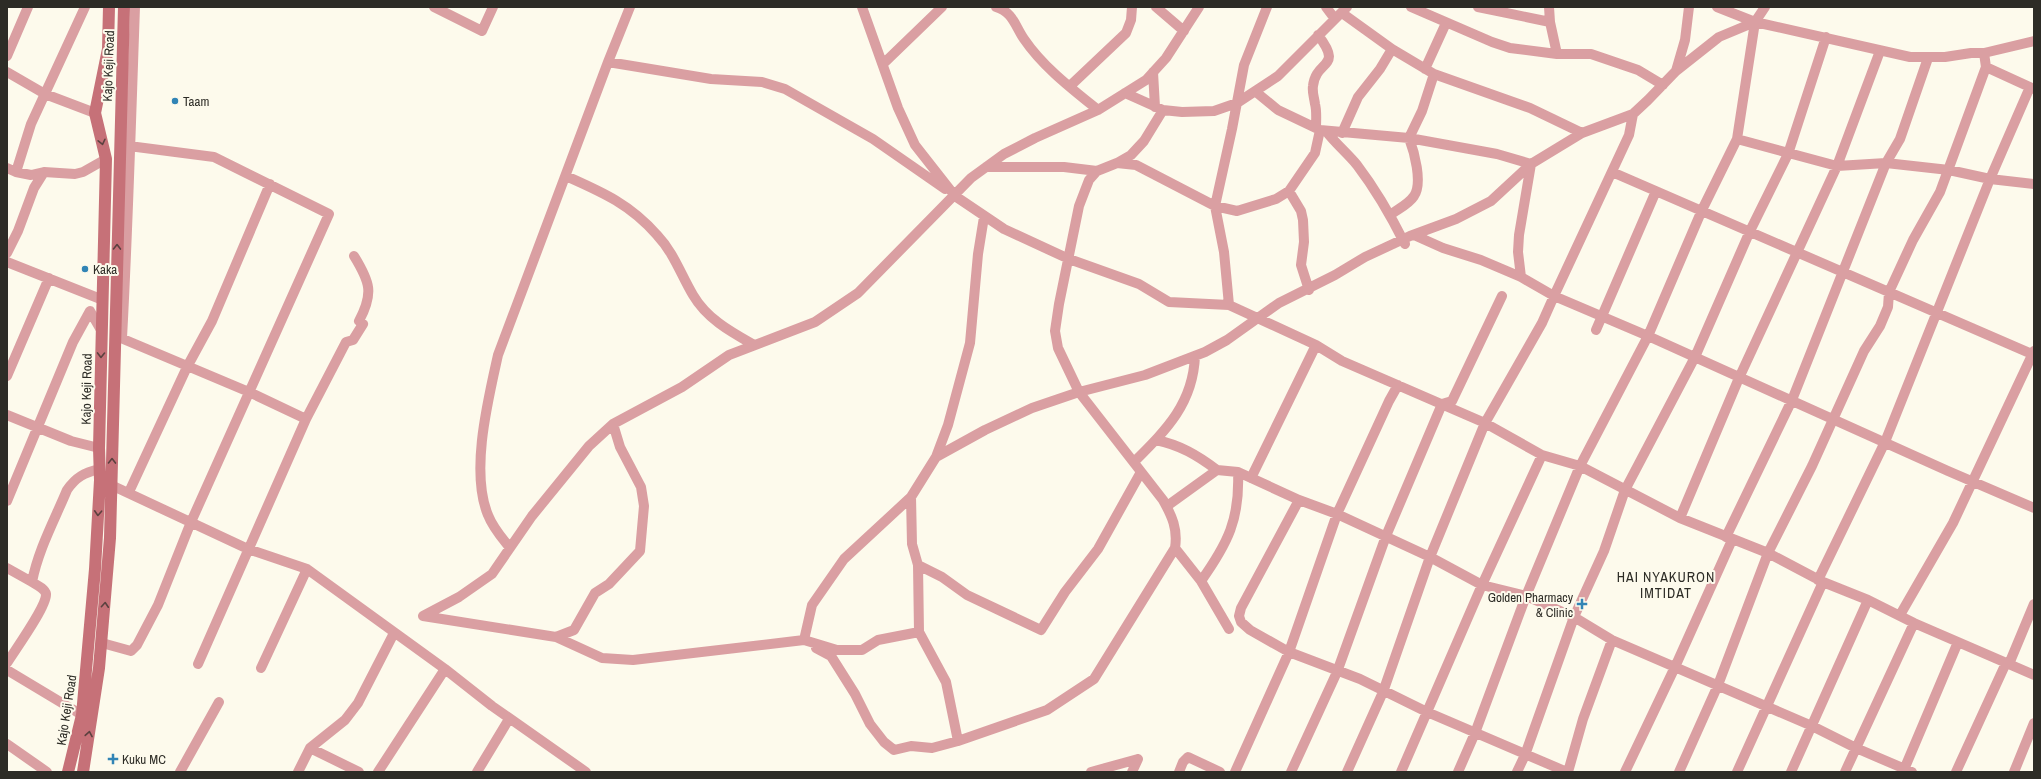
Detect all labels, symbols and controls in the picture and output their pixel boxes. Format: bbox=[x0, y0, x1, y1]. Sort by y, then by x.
street label: Kajo Keji Road bbox=[99, 30, 118, 102]
place label: Taam bbox=[183, 93, 209, 110]
marker: Taam bbox=[170, 96, 180, 106]
one-way arrow bbox=[97, 139, 105, 145]
one-way arrow bbox=[112, 244, 121, 250]
place label: Kaka bbox=[93, 261, 117, 278]
marker: Kaka bbox=[80, 264, 90, 274]
one-way arrow bbox=[97, 352, 105, 358]
street label: Kajo Keji Road bbox=[77, 353, 96, 425]
one-way arrow bbox=[108, 458, 116, 464]
one-way arrow bbox=[94, 510, 103, 516]
district label: HAI NYAKURON IMTIDAT bbox=[1617, 568, 1715, 602]
place label: Golden Pharmacy & Clinic bbox=[1488, 589, 1574, 621]
marker: Golden Pharmacy & Clinic bbox=[1576, 598, 1588, 610]
one-way arrow bbox=[101, 602, 110, 608]
street label: Kajo Keji Road bbox=[53, 674, 80, 747]
one-way arrow bbox=[85, 731, 93, 737]
place label: Kuku MC bbox=[122, 751, 166, 768]
marker: Kuku MC bbox=[107, 753, 119, 765]

